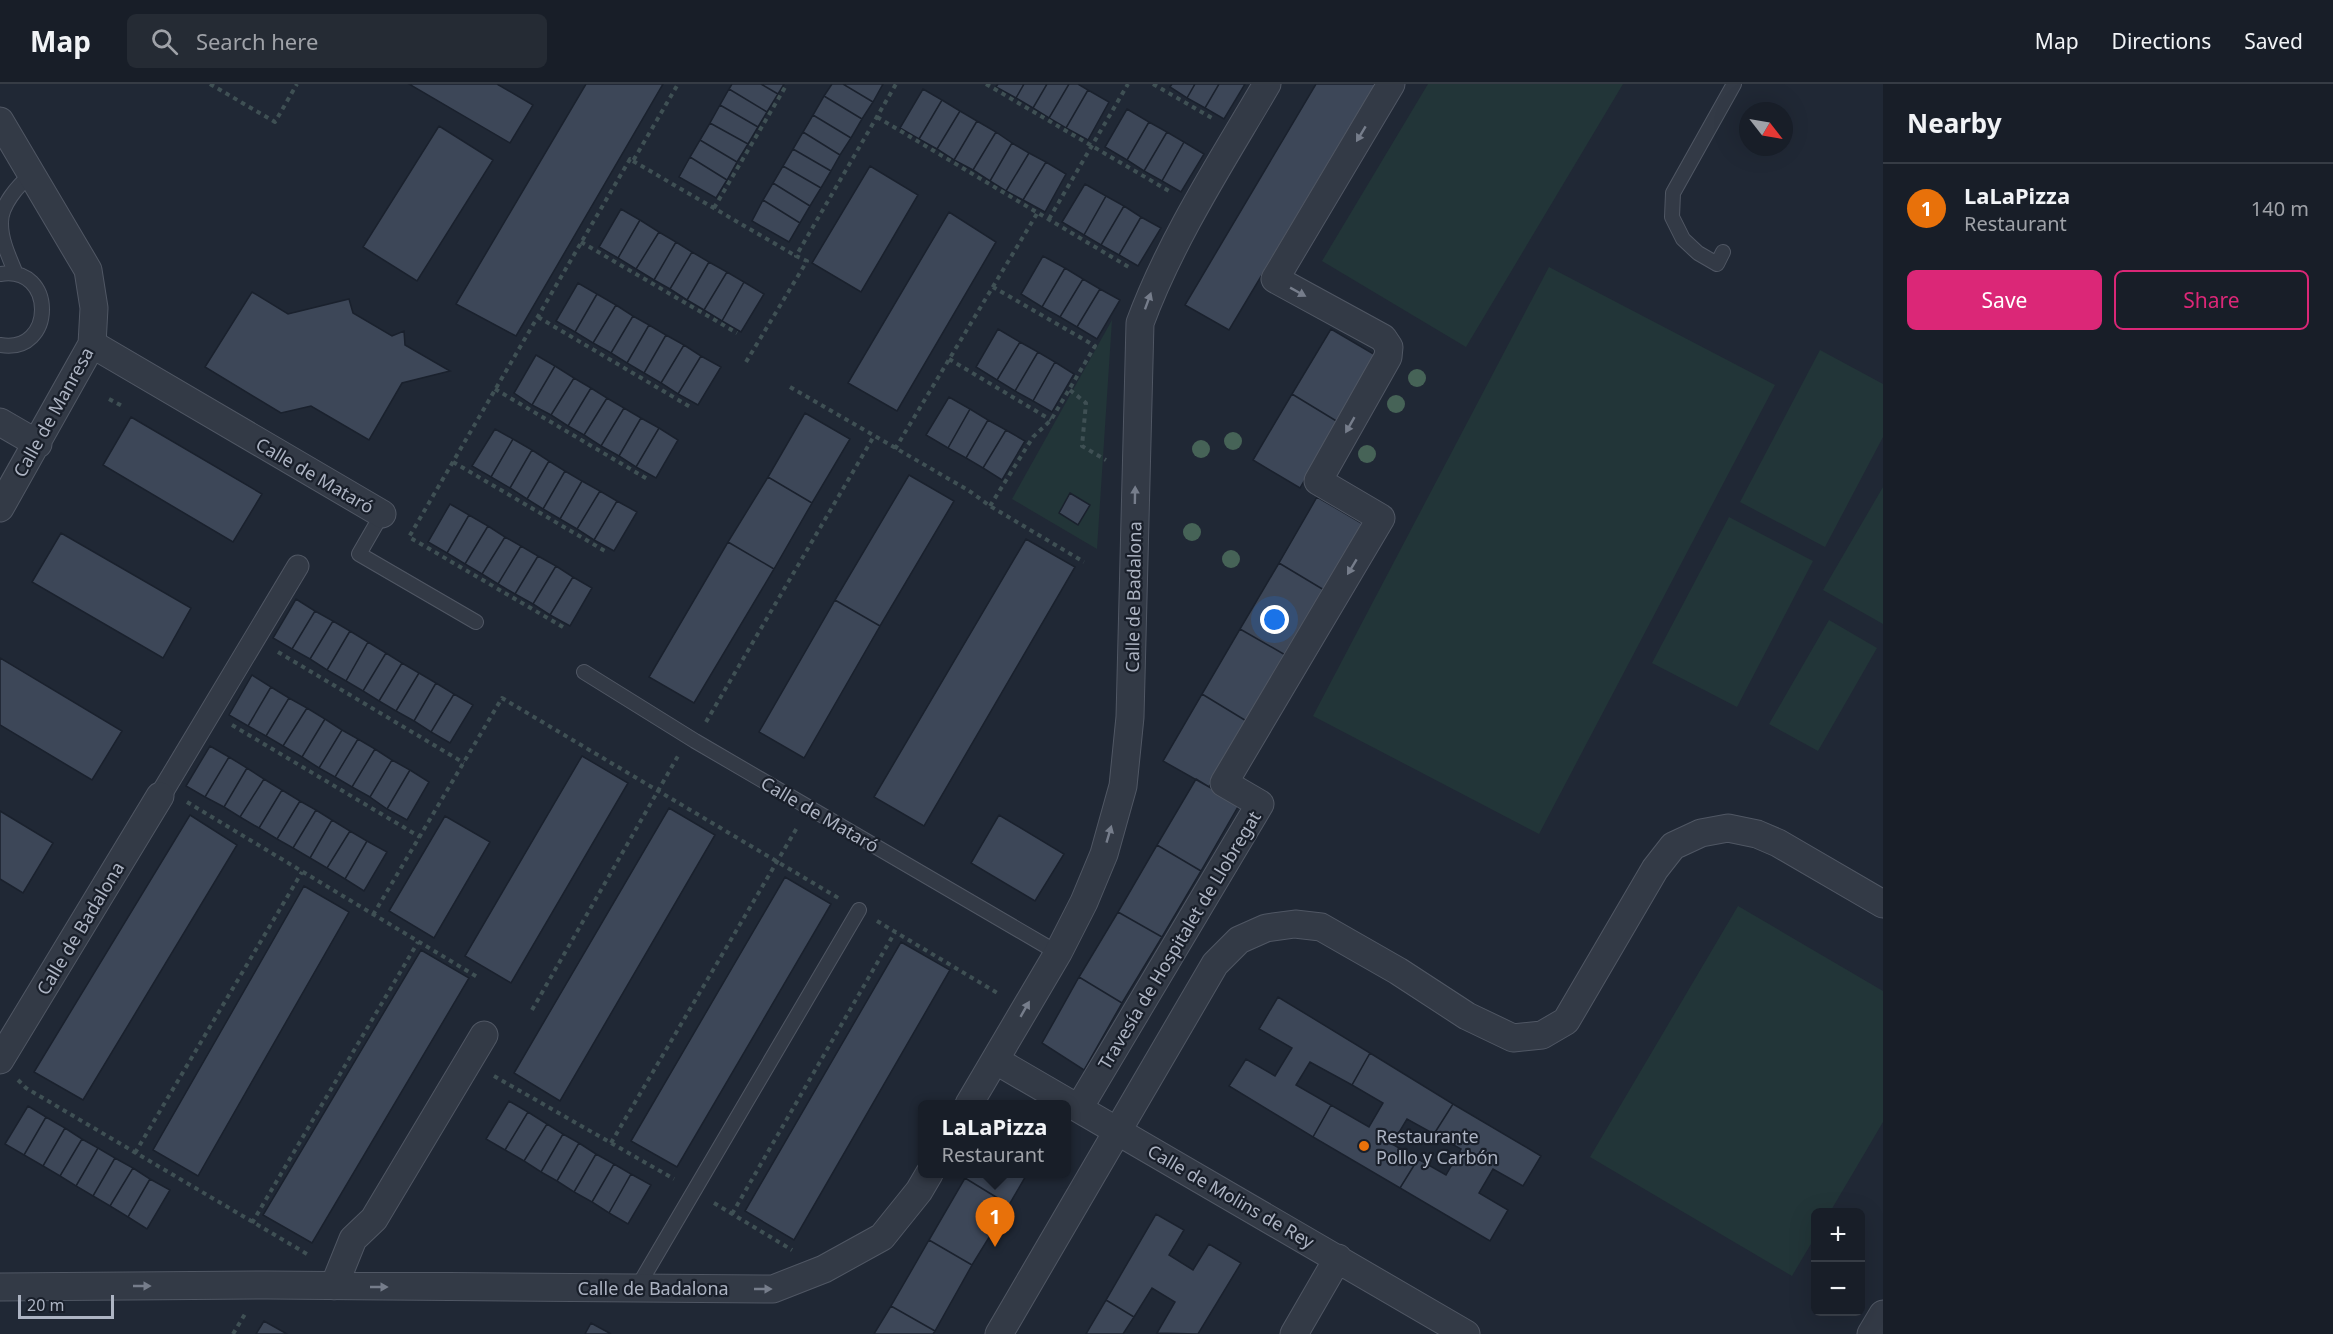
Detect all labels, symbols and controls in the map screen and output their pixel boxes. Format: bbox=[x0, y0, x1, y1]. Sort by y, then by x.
search box bbox=[127, 14, 547, 68]
text: Map bbox=[30, 22, 91, 60]
icon: search bbox=[148, 25, 181, 58]
text: Search here bbox=[196, 26, 318, 56]
text: Map bbox=[2035, 27, 2079, 55]
text: Directions bbox=[2112, 27, 2211, 55]
text: Saved bbox=[2244, 27, 2303, 55]
north arrow bbox=[1739, 102, 1793, 156]
text: Nearby bbox=[1907, 105, 2002, 141]
one-way arrow bbox=[1355, 126, 1366, 142]
text: LaLaPizza bbox=[1964, 180, 2070, 210]
text: 1 bbox=[1921, 195, 1932, 222]
text: 140 m bbox=[2251, 195, 2309, 222]
text: Restaurant bbox=[1964, 210, 2067, 237]
button: Save bbox=[1907, 270, 2102, 330]
button: Share bbox=[2114, 270, 2309, 330]
one-way arrow bbox=[1290, 287, 1307, 297]
one-way arrow bbox=[1144, 292, 1154, 310]
street label: Calle de Manresa bbox=[7, 343, 99, 481]
one-way arrow bbox=[1345, 416, 1355, 433]
street label: Calle de Mataró bbox=[252, 431, 378, 519]
one-way arrow bbox=[1130, 485, 1139, 504]
street label: Calle de Badalona bbox=[1120, 521, 1146, 673]
one-way arrow bbox=[1347, 559, 1358, 575]
your location bbox=[1260, 605, 1289, 634]
street label: Calle de Mataró bbox=[757, 770, 883, 858]
street label: Travesía de Hospitalet de Llobregat bbox=[1092, 806, 1266, 1074]
one-way arrow bbox=[1105, 825, 1114, 843]
street label: Calle de Badalona bbox=[31, 857, 129, 999]
one-way arrow bbox=[1020, 1001, 1030, 1018]
popup bbox=[918, 1100, 1071, 1178]
text: LaLaPizza bbox=[941, 1111, 1048, 1141]
place label: Restaurante Pollo y Carbón bbox=[1376, 1124, 1499, 1169]
street label: Calle de Molins de Rey bbox=[1143, 1138, 1319, 1254]
marker: Restaurante Pollo y Carbón bbox=[1357, 1139, 1371, 1153]
text: Restaurant bbox=[941, 1141, 1044, 1168]
pin: 1 bbox=[976, 1198, 1014, 1247]
map controls bbox=[1811, 1208, 1865, 1316]
button: + bbox=[1811, 1208, 1865, 1262]
button: − bbox=[1811, 1262, 1865, 1316]
street label: Calle de Badalona bbox=[577, 1276, 729, 1300]
one-way arrow bbox=[133, 1281, 152, 1291]
one-way arrow bbox=[370, 1282, 389, 1292]
one-way arrow bbox=[754, 1284, 773, 1294]
scale bar bbox=[18, 1292, 114, 1320]
text: 20 m bbox=[27, 1294, 64, 1316]

